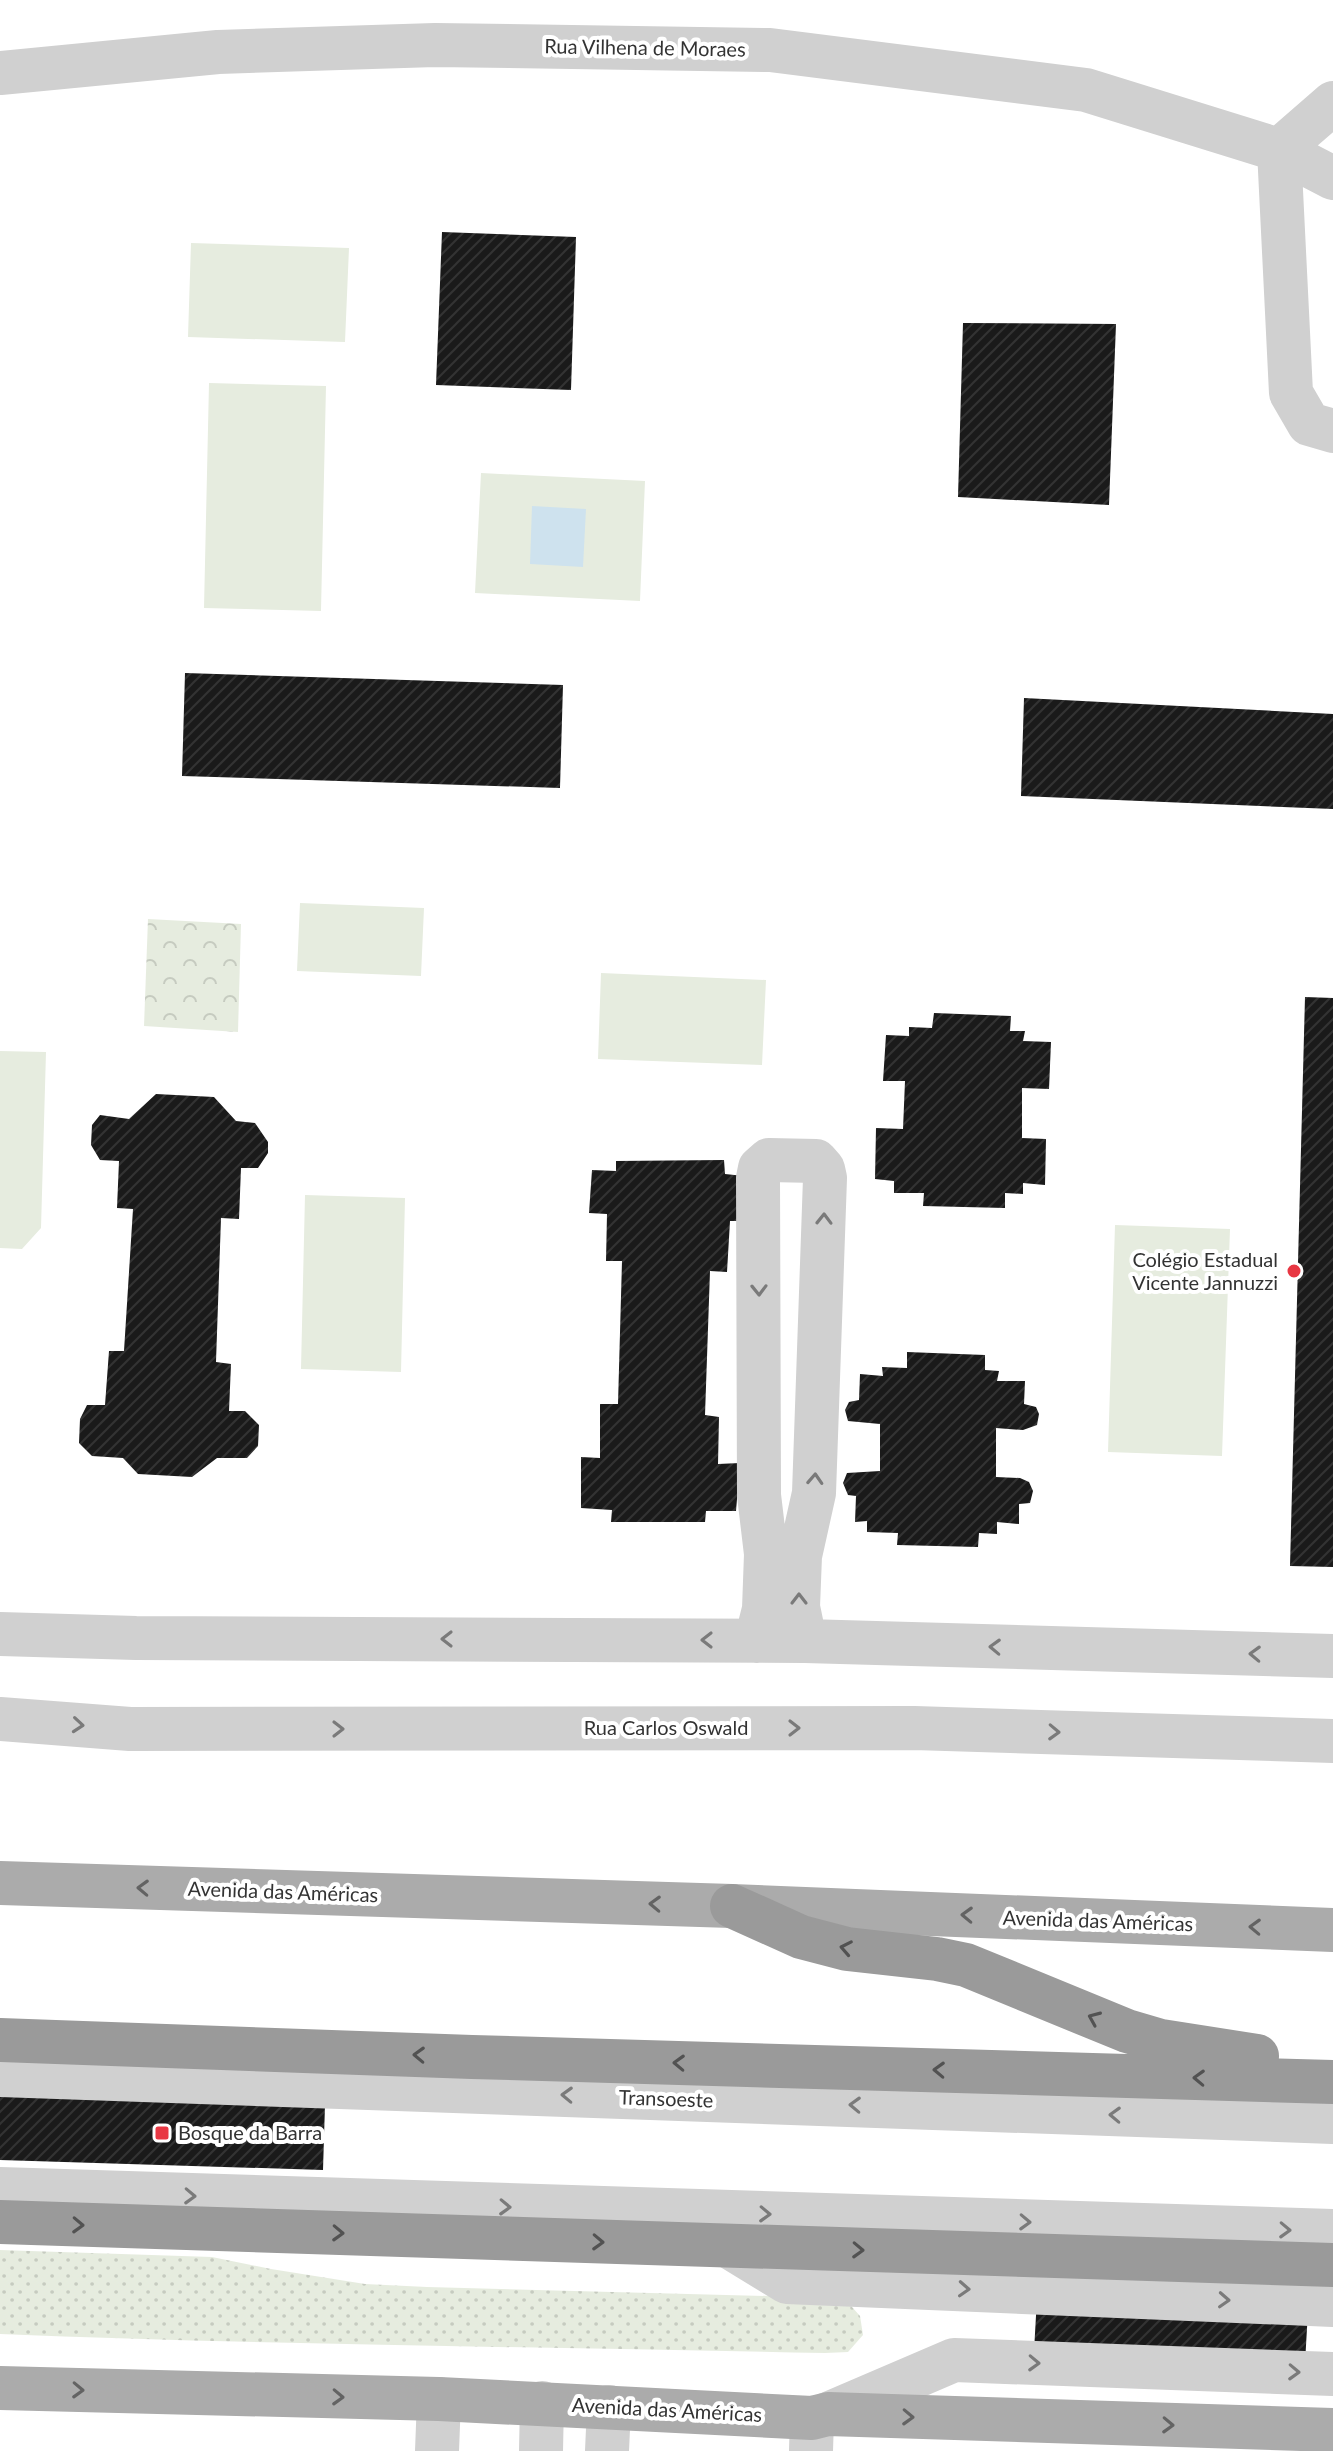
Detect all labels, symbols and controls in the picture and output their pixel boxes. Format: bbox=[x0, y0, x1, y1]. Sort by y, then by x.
street label: Rua Vilhena de Moraes bbox=[544, 33, 746, 61]
one-way arrow bbox=[815, 1212, 832, 1225]
place label: Colégio Estadual Vicente Jannuzzi bbox=[1132, 1247, 1278, 1294]
marker: Colégio Estadual Vicente Jannuzzi bbox=[1285, 1262, 1303, 1280]
one-way arrow bbox=[750, 1284, 768, 1297]
one-way arrow bbox=[806, 1472, 823, 1485]
one-way arrow bbox=[790, 1592, 808, 1605]
one-way arrow bbox=[440, 1630, 453, 1648]
one-way arrow bbox=[700, 1631, 713, 1649]
one-way arrow bbox=[988, 1638, 1001, 1655]
one-way arrow bbox=[1248, 1645, 1261, 1663]
street label: Rua Carlos Oswald bbox=[584, 1715, 748, 1739]
one-way arrow bbox=[72, 1716, 85, 1733]
one-way arrow bbox=[788, 1719, 801, 1737]
one-way arrow bbox=[332, 1720, 345, 1738]
one-way arrow bbox=[1048, 1724, 1061, 1741]
street label: Avenida das Américas bbox=[187, 1876, 379, 1906]
one-way arrow bbox=[136, 1879, 149, 1896]
one-way arrow bbox=[648, 1895, 661, 1912]
street label: Avenida das Américas bbox=[1002, 1905, 1194, 1935]
one-way arrow bbox=[960, 1907, 973, 1924]
one-way arrow bbox=[1248, 1918, 1261, 1935]
one-way arrow bbox=[839, 1940, 853, 1957]
one-way arrow bbox=[1088, 2011, 1102, 2028]
one-way arrow bbox=[412, 2047, 425, 2064]
one-way arrow bbox=[672, 2054, 685, 2072]
one-way arrow bbox=[932, 2062, 945, 2079]
one-way arrow bbox=[1192, 2069, 1205, 2086]
street label: Transoeste bbox=[618, 2084, 714, 2112]
one-way arrow bbox=[560, 2087, 573, 2104]
one-way arrow bbox=[848, 2097, 861, 2114]
one-way arrow bbox=[1108, 2106, 1121, 2123]
place label: Bosque da Barra bbox=[178, 2120, 322, 2144]
marker: Bosque da Barra bbox=[153, 2124, 171, 2142]
one-way arrow bbox=[184, 2187, 197, 2204]
one-way arrow bbox=[499, 2198, 512, 2215]
one-way arrow bbox=[759, 2206, 772, 2223]
one-way arrow bbox=[1019, 2214, 1032, 2231]
one-way arrow bbox=[72, 2216, 85, 2233]
one-way arrow bbox=[1279, 2221, 1292, 2239]
one-way arrow bbox=[332, 2225, 345, 2242]
one-way arrow bbox=[592, 2233, 605, 2250]
one-way arrow bbox=[852, 2242, 865, 2259]
one-way arrow bbox=[958, 2280, 971, 2297]
one-way arrow bbox=[1218, 2291, 1231, 2308]
one-way arrow bbox=[1029, 2354, 1041, 2371]
one-way arrow bbox=[1288, 2364, 1301, 2381]
one-way arrow bbox=[72, 2381, 85, 2399]
one-way arrow bbox=[332, 2388, 345, 2405]
street label: Avenida das Américas bbox=[571, 2392, 763, 2426]
one-way arrow bbox=[902, 2408, 915, 2425]
one-way arrow bbox=[1162, 2416, 1175, 2433]

